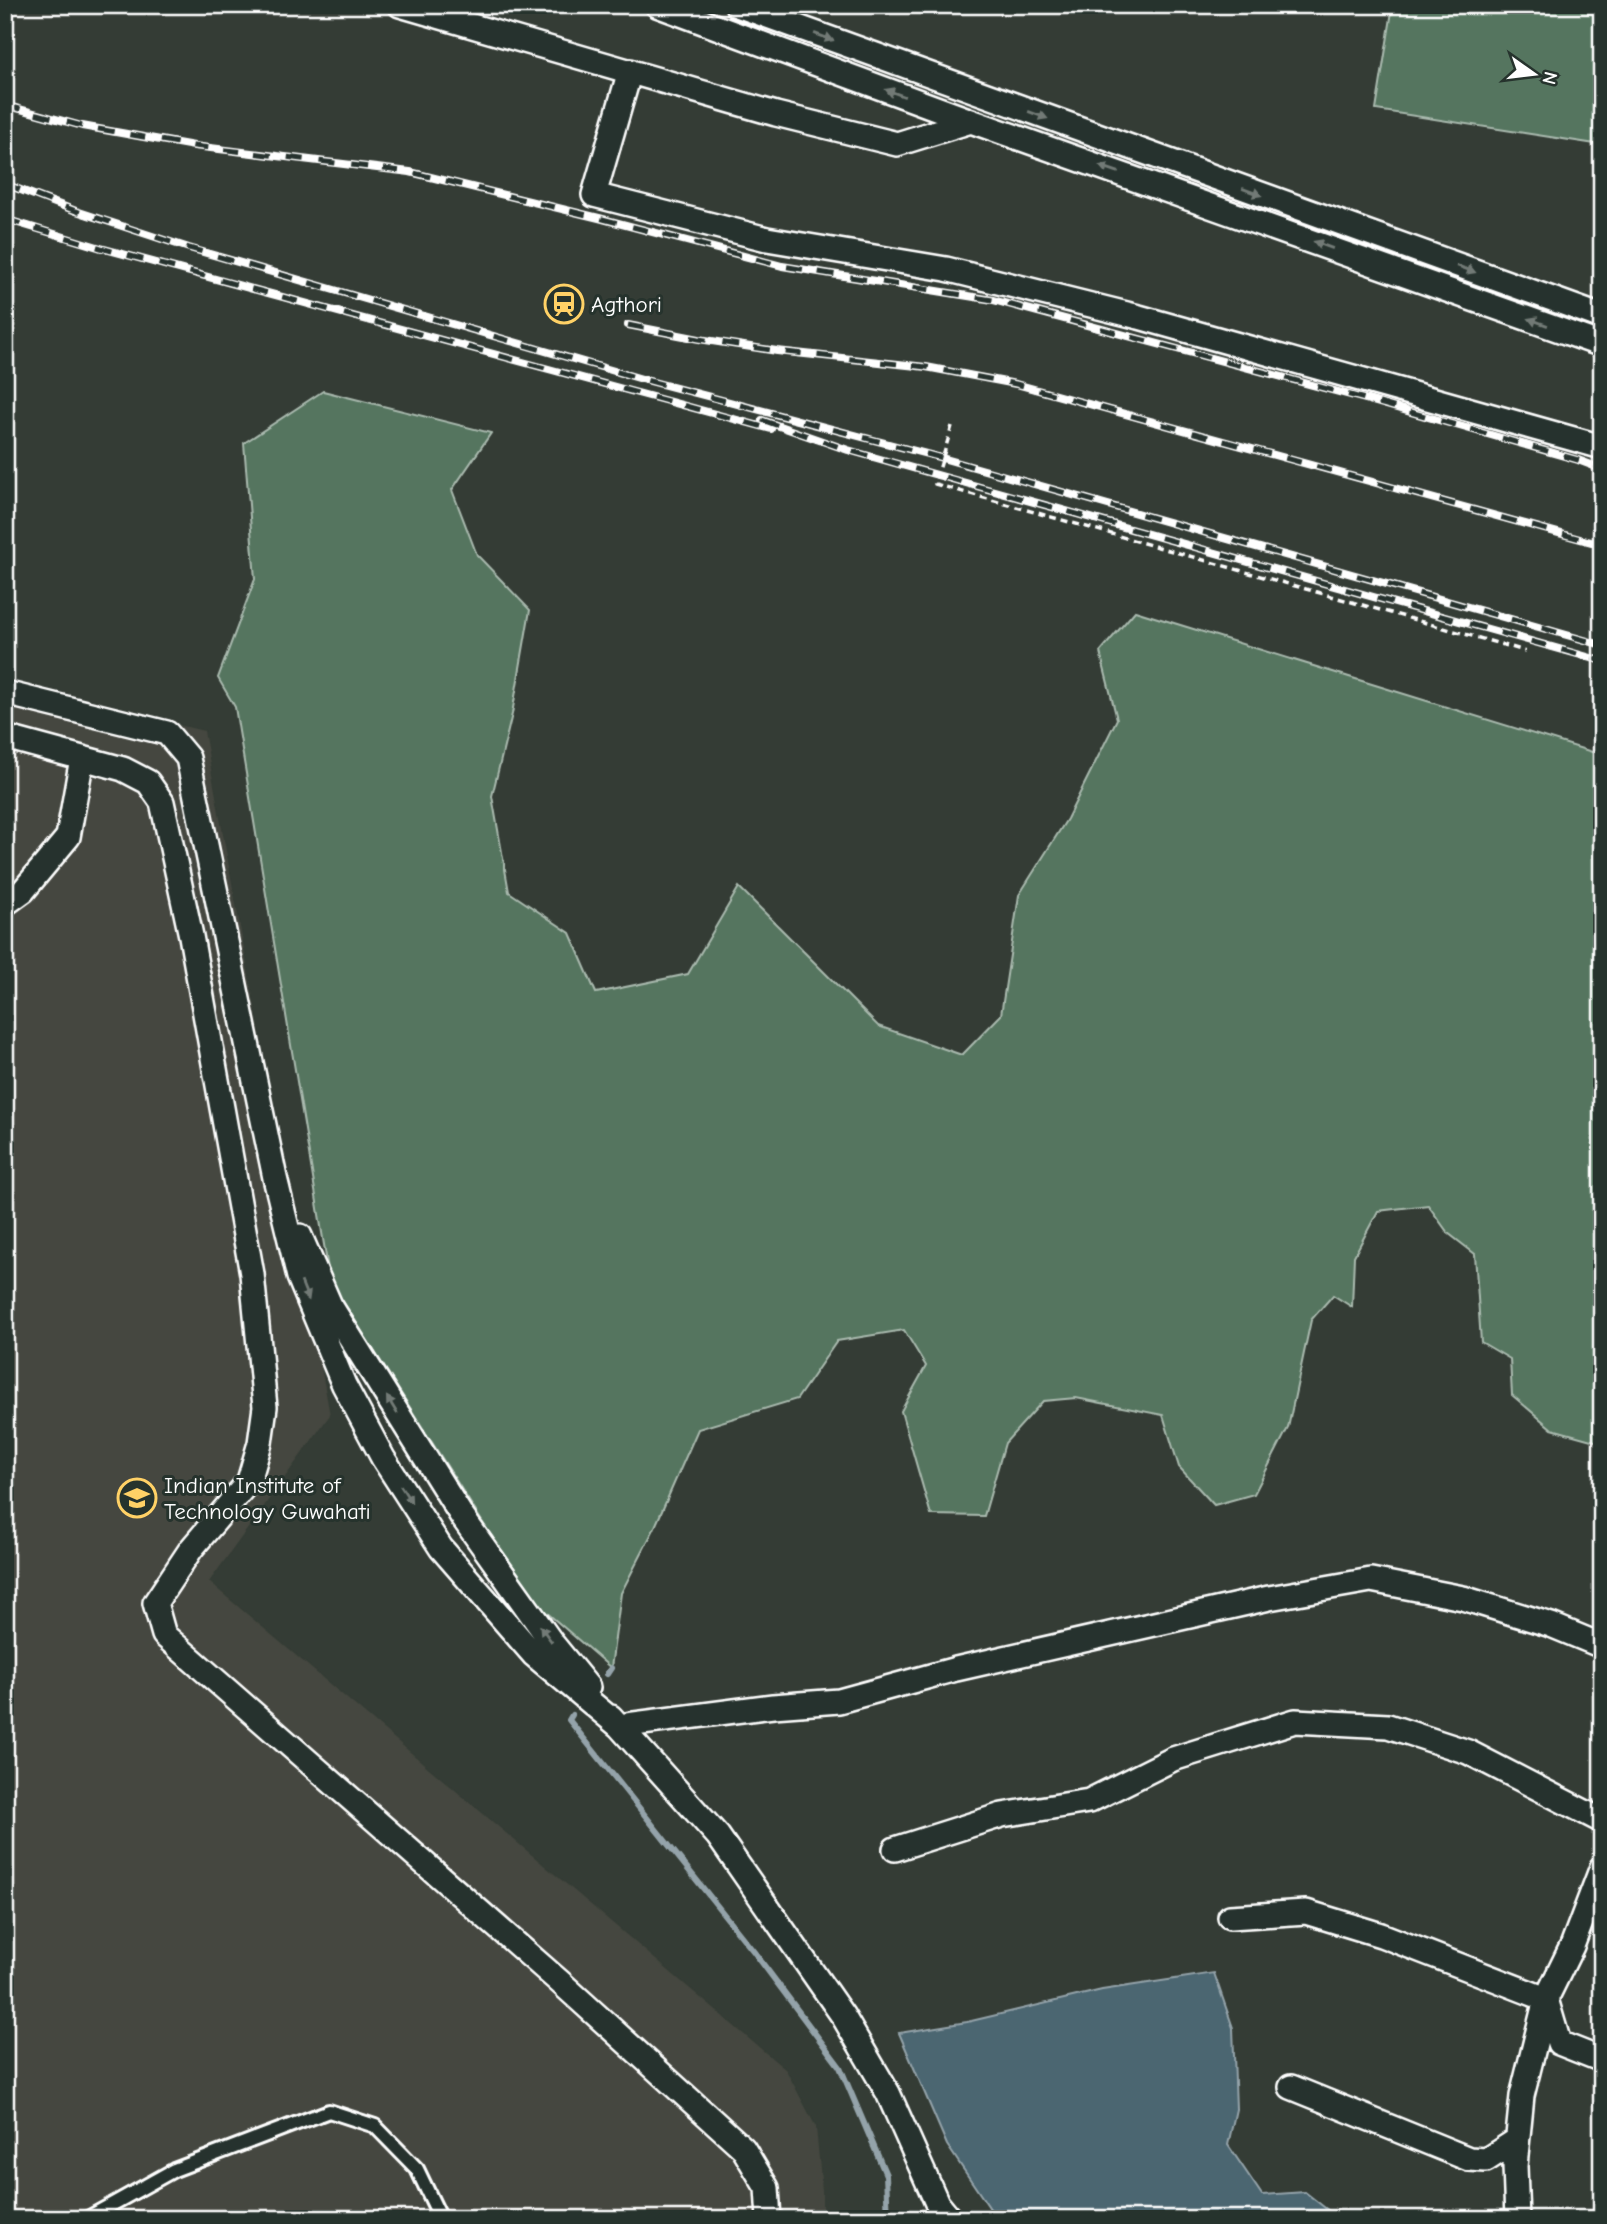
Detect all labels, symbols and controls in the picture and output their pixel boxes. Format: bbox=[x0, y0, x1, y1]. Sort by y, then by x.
one-way arrow bbox=[814, 32, 835, 43]
north arrow bbox=[1498, 38, 1568, 108]
text: N bbox=[1537, 69, 1562, 87]
one-way arrow bbox=[884, 87, 905, 98]
one-way arrow bbox=[1027, 110, 1048, 121]
one-way arrow bbox=[1099, 163, 1120, 174]
one-way arrow bbox=[1242, 187, 1263, 198]
one-way arrow bbox=[1313, 239, 1334, 250]
one-way arrow bbox=[1456, 264, 1477, 275]
station icon: Agthori bbox=[543, 283, 585, 325]
place label: Agthori bbox=[591, 291, 662, 318]
one-way arrow bbox=[1527, 316, 1548, 327]
one-way arrow bbox=[300, 1281, 311, 1302]
one-way arrow bbox=[386, 1395, 398, 1414]
place label: Indian Institute of Technology Guwahati bbox=[164, 1472, 371, 1525]
school or university icon: Indian Institute of Technology Guwahati bbox=[116, 1477, 158, 1519]
one-way arrow bbox=[400, 1485, 413, 1504]
one-way arrow bbox=[539, 1625, 553, 1643]

